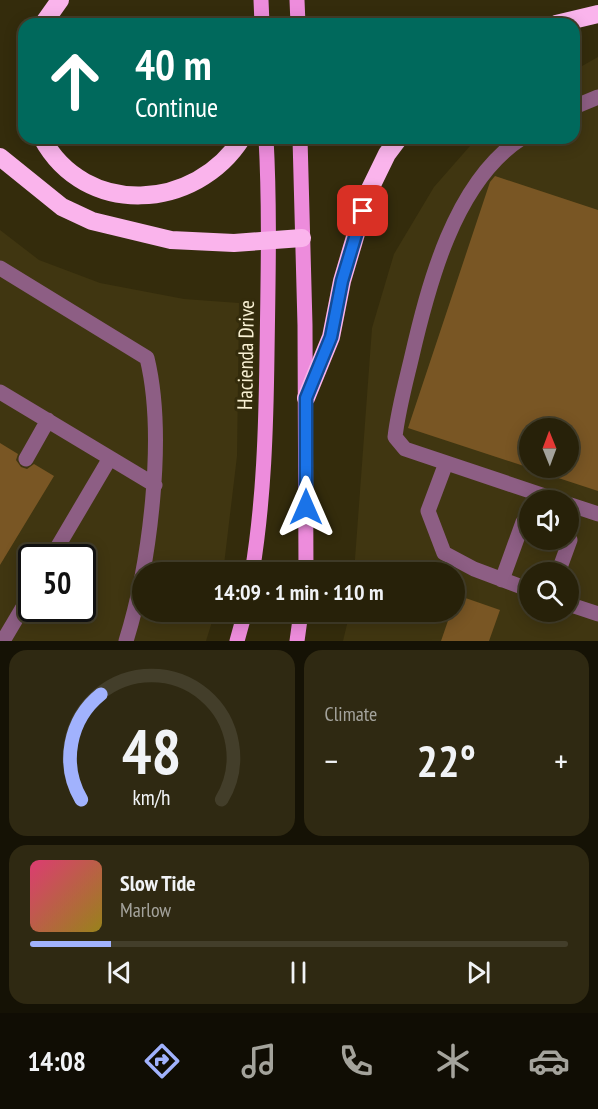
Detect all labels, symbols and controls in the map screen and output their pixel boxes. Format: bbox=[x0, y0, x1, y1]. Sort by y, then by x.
text: 40 m bbox=[135, 37, 212, 92]
icon: ahead bbox=[36, 42, 114, 120]
text: Continue bbox=[135, 90, 218, 124]
pin bbox=[337, 185, 388, 236]
icon: arrive bbox=[346, 194, 379, 227]
street label: Hacienda Drive bbox=[231, 300, 260, 410]
north arrow bbox=[519, 418, 579, 478]
map controls bbox=[519, 418, 579, 622]
position arrow bbox=[274, 475, 338, 539]
button: sound bbox=[519, 490, 579, 550]
speed limit sign: 50 bbox=[18, 544, 96, 622]
button: search bbox=[519, 562, 579, 622]
text: 14:09 · 1 min · 110 m bbox=[213, 578, 384, 606]
text: Climate bbox=[325, 701, 377, 727]
text: 48 bbox=[122, 710, 182, 791]
text: 22° bbox=[417, 731, 476, 789]
text: − bbox=[325, 739, 338, 782]
text: + bbox=[554, 739, 568, 782]
text: km/h bbox=[133, 783, 171, 811]
text: Slow Tide bbox=[120, 869, 196, 897]
text: Marlow bbox=[120, 897, 171, 923]
icon: previous bbox=[103, 956, 136, 989]
icon: pause bbox=[282, 956, 315, 989]
icon: next bbox=[462, 956, 495, 989]
icon: directions bbox=[141, 1040, 183, 1082]
icon: music bbox=[238, 1040, 280, 1082]
icon: phone bbox=[335, 1040, 377, 1082]
icon: climate bbox=[432, 1040, 474, 1082]
icon: car bbox=[528, 1040, 570, 1082]
text: 14:08 bbox=[27, 1044, 86, 1078]

